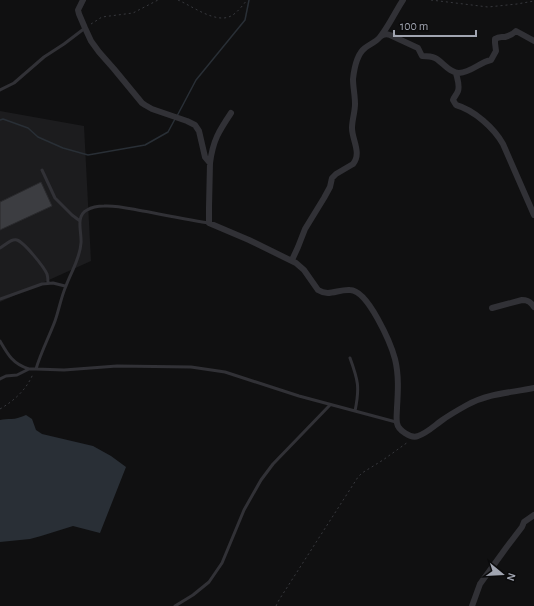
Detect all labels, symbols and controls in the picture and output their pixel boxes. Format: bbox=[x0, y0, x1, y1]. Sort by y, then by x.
scale bar bbox=[394, 12, 476, 38]
text: 100 m bbox=[400, 20, 428, 32]
north arrow bbox=[482, 554, 522, 594]
text: N bbox=[505, 572, 517, 582]

